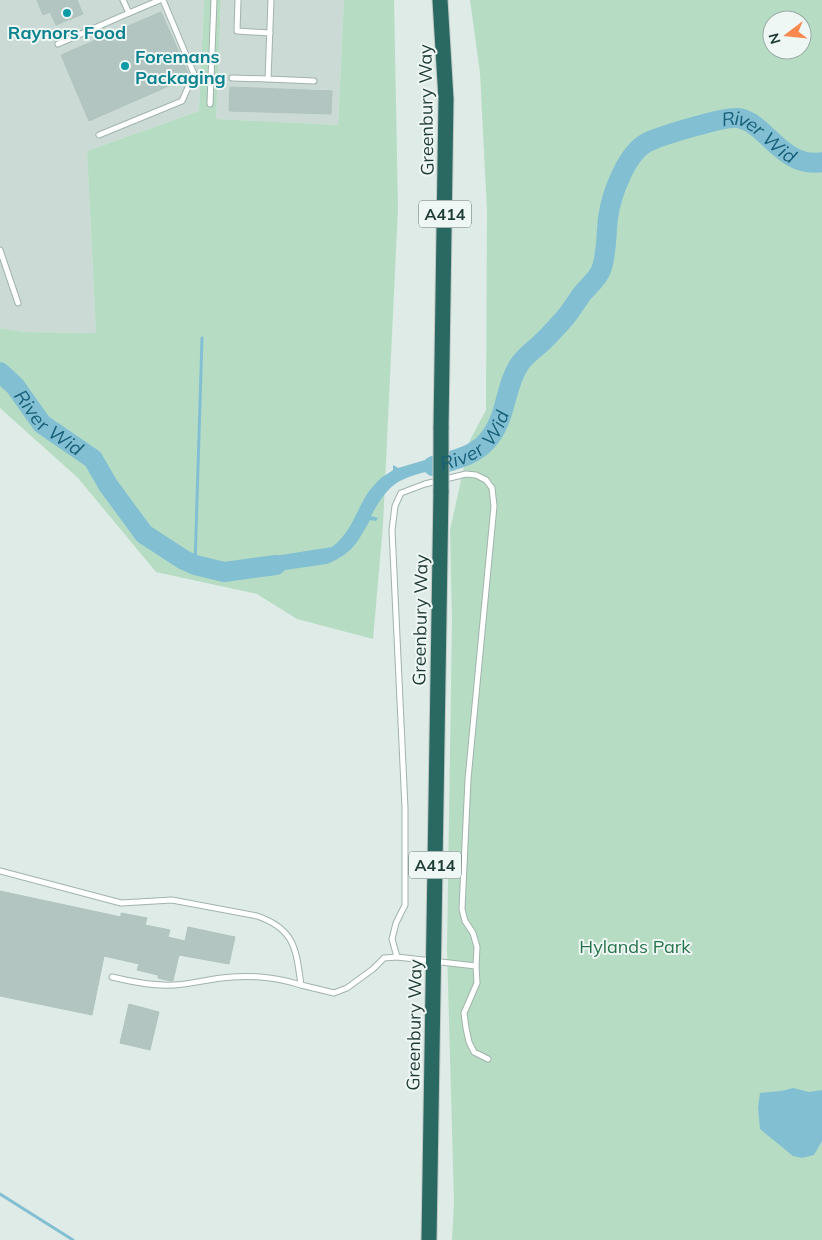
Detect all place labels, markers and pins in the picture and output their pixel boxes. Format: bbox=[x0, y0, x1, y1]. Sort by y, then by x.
marker: Raynors Food bbox=[61, 7, 73, 19]
place label: Raynors Food bbox=[8, 21, 126, 44]
place label: Foremans Packaging bbox=[135, 45, 226, 89]
marker: Foremans Packaging bbox=[119, 60, 131, 72]

